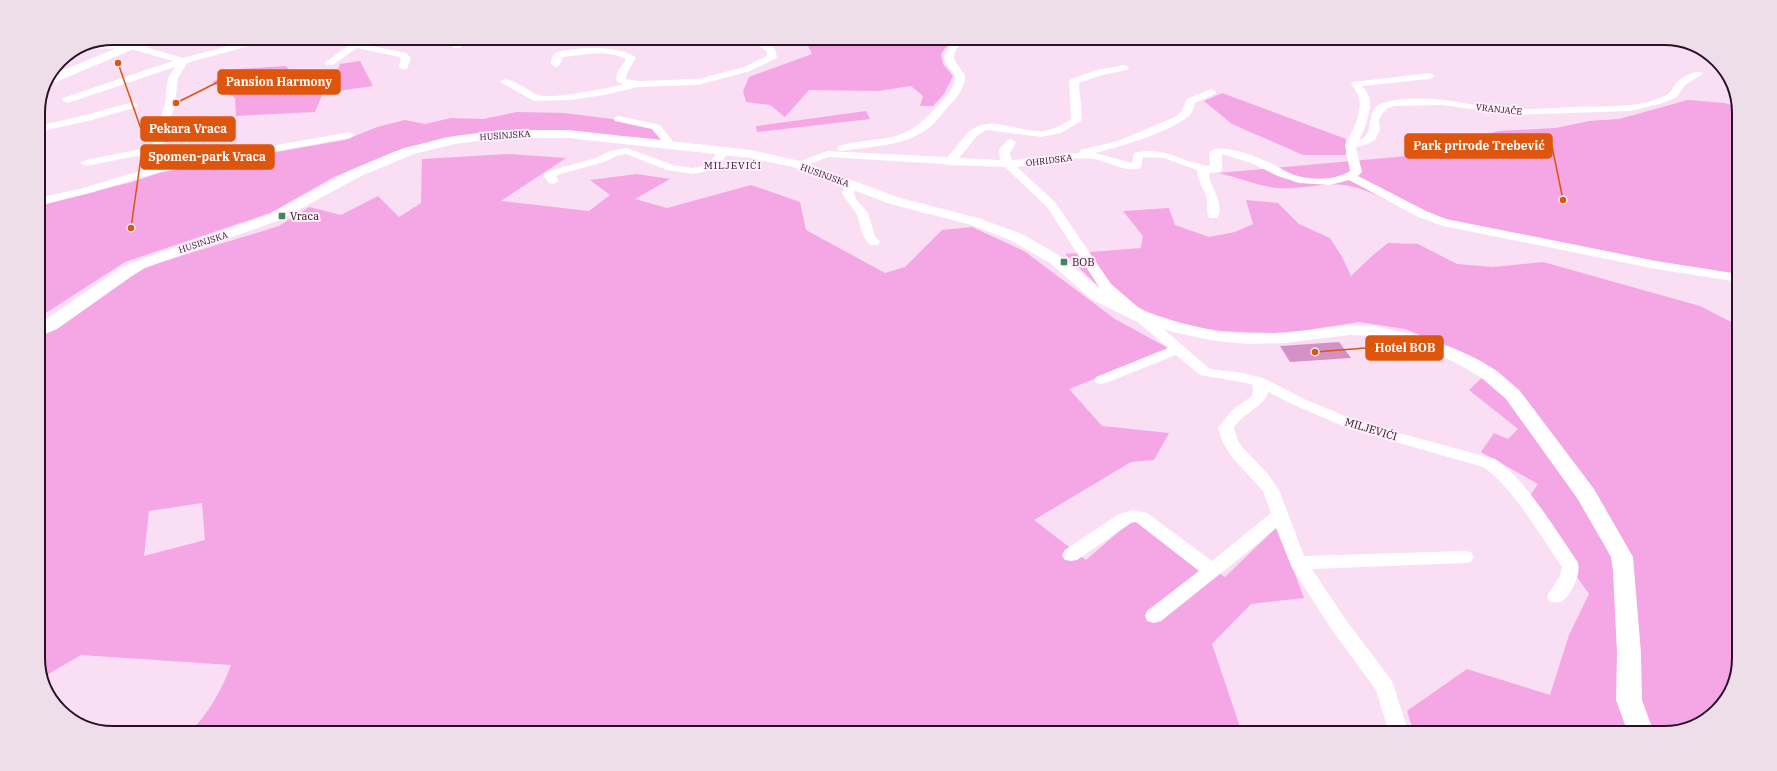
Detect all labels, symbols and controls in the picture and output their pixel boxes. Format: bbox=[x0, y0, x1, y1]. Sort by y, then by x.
callout: Pansion Harmony bbox=[218, 70, 340, 94]
text: Pansion Harmony bbox=[226, 74, 332, 89]
street label: VRANJAČE bbox=[1475, 100, 1523, 117]
callout: Pekara Vraca bbox=[141, 117, 235, 141]
text: Pekara Vraca bbox=[149, 121, 227, 136]
street label: HUSINJSKA bbox=[479, 128, 532, 142]
callout: Park prirode Trebević bbox=[1405, 134, 1552, 158]
text: Park prirode Trebević bbox=[1413, 138, 1545, 153]
callout: Spomen-park Vraca bbox=[141, 145, 274, 169]
text: Spomen-park Vraca bbox=[148, 149, 266, 164]
street label: OHRIDSKA bbox=[1025, 152, 1074, 168]
district label: MILJEVIĆI bbox=[704, 159, 762, 172]
street label: HUSINJSKA bbox=[799, 161, 852, 189]
place label: Vraca bbox=[290, 209, 319, 223]
marker: Vraca bbox=[277, 211, 287, 221]
street label: HUSINJSKA bbox=[177, 229, 230, 255]
place label: BOB bbox=[1072, 255, 1095, 269]
marker: BOB bbox=[1059, 257, 1069, 267]
callout: Hotel BOB bbox=[1366, 336, 1443, 360]
text: Hotel BOB bbox=[1375, 340, 1435, 355]
street label: MILJEVIĆI bbox=[1343, 414, 1399, 444]

